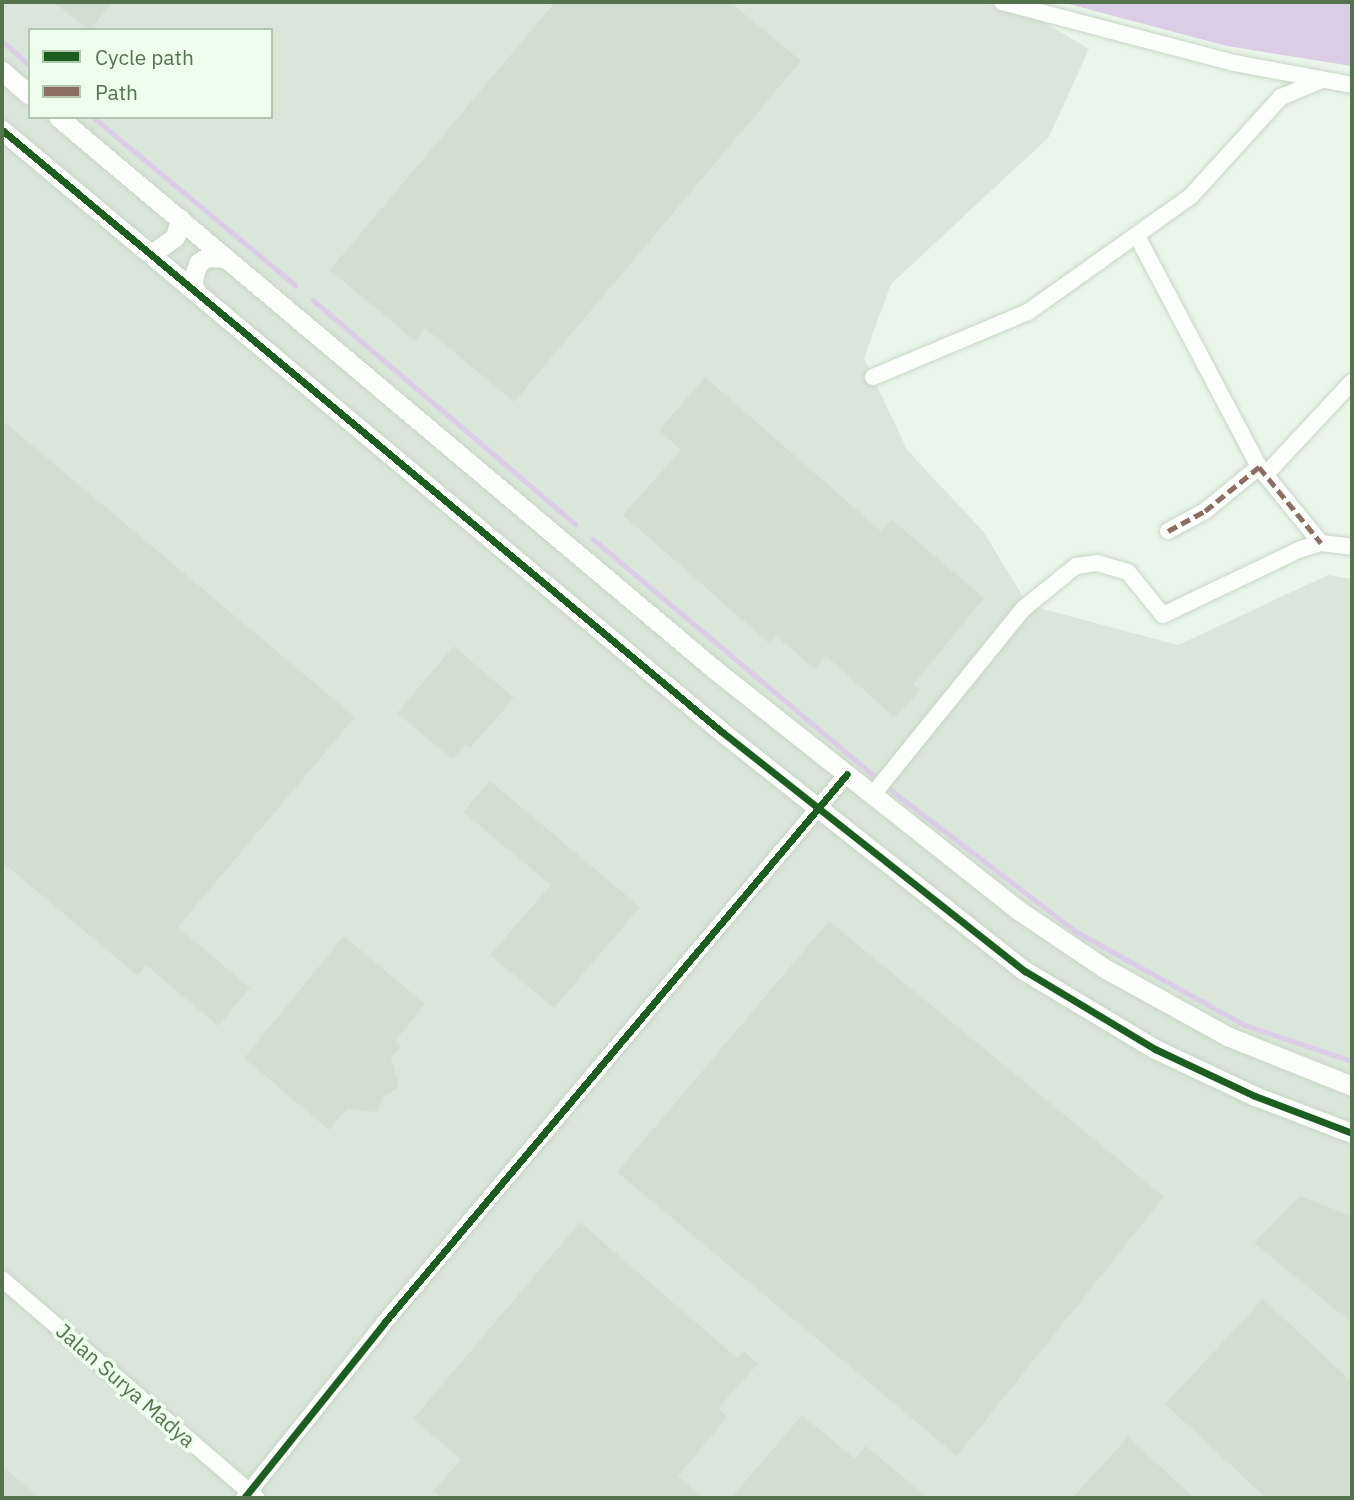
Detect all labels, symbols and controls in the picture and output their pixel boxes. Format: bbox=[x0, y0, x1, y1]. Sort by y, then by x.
legend bbox=[28, 28, 273, 119]
text: Cycle path bbox=[95, 43, 194, 71]
text: Path bbox=[95, 78, 138, 106]
street label: Jalan Surya Madya bbox=[51, 1318, 201, 1452]

